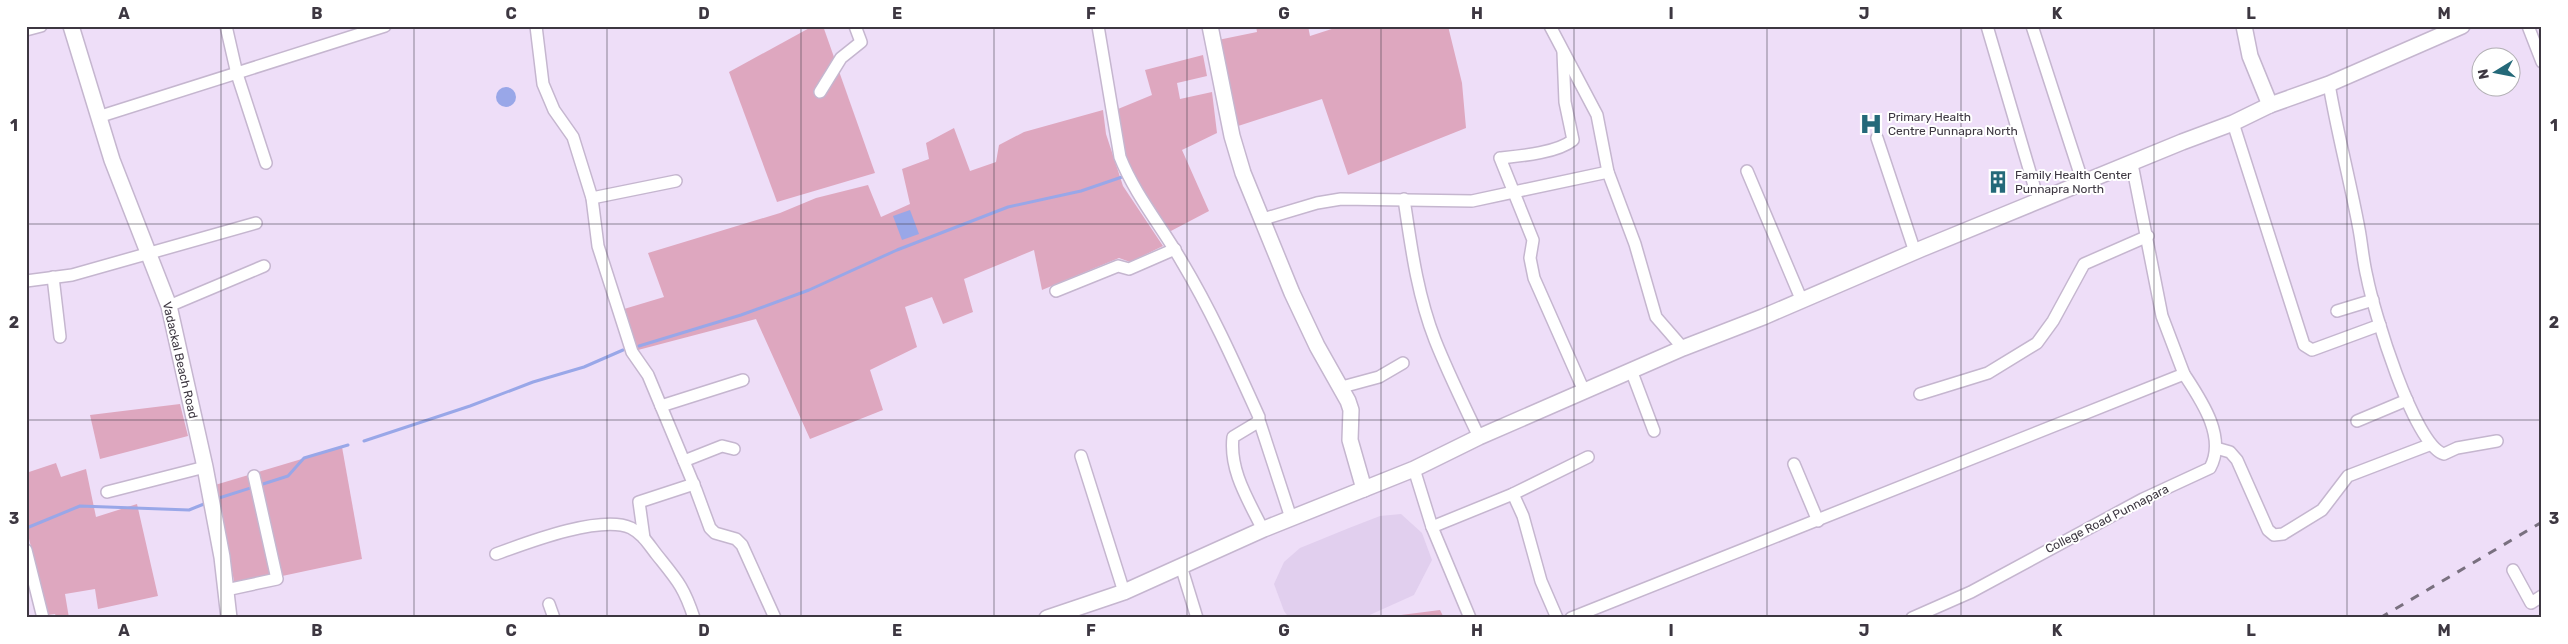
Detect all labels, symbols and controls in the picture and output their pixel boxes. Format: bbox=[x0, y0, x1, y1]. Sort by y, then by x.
text: A bbox=[118, 4, 130, 23]
text: B bbox=[311, 4, 323, 23]
text: C bbox=[505, 4, 517, 23]
text: D bbox=[698, 4, 710, 23]
text: E bbox=[892, 4, 902, 23]
text: F bbox=[1086, 4, 1096, 23]
text: G bbox=[1278, 4, 1290, 23]
text: H bbox=[1471, 4, 1483, 23]
text: I bbox=[1668, 4, 1674, 23]
text: J bbox=[1859, 4, 1869, 23]
text: K bbox=[2052, 4, 2063, 23]
text: L bbox=[2246, 4, 2256, 23]
text: M bbox=[2437, 4, 2451, 23]
north arrow bbox=[2470, 48, 2520, 98]
text: N bbox=[2474, 68, 2493, 81]
place label: Primary Health Centre Punnapra North bbox=[1888, 110, 2018, 138]
hospital icon: Primary Health Centre Punnapra North bbox=[1858, 111, 1884, 137]
text: 1 bbox=[10, 116, 18, 135]
text: 1 bbox=[2550, 116, 2558, 135]
place label: Family Health Center Punnapra North bbox=[2015, 168, 2132, 196]
building icon: Family Health Center Punnapra North bbox=[1985, 169, 2011, 195]
street label: Vadackal Beach Road bbox=[160, 300, 200, 420]
text: 2 bbox=[9, 313, 19, 332]
text: 2 bbox=[2549, 313, 2559, 332]
street label: College Road Punnapara bbox=[2043, 482, 2171, 556]
text: 3 bbox=[9, 509, 19, 528]
text: 3 bbox=[2549, 509, 2559, 528]
text: A bbox=[118, 621, 130, 640]
text: B bbox=[311, 621, 323, 640]
text: C bbox=[505, 621, 517, 640]
text: D bbox=[698, 621, 710, 640]
text: E bbox=[892, 621, 902, 640]
text: F bbox=[1086, 621, 1096, 640]
text: G bbox=[1278, 621, 1290, 640]
text: H bbox=[1471, 621, 1483, 640]
text: I bbox=[1668, 621, 1674, 640]
text: J bbox=[1859, 621, 1869, 640]
text: K bbox=[2052, 621, 2063, 640]
text: L bbox=[2246, 621, 2256, 640]
text: M bbox=[2437, 621, 2451, 640]

